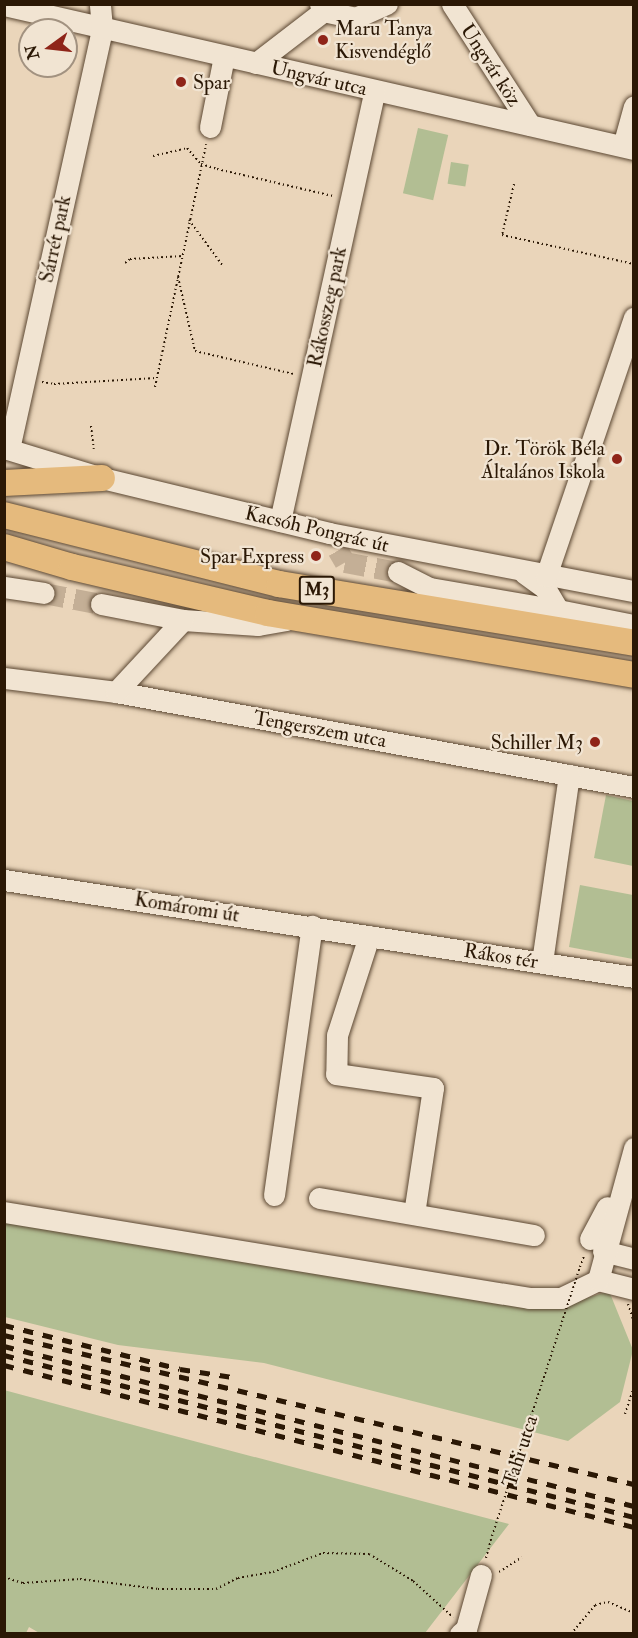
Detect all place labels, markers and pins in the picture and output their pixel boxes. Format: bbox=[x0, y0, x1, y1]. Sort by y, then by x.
place label: Maru Tanya Kisvendéglő bbox=[335, 16, 432, 63]
marker: Maru Tanya Kisvendéglő bbox=[316, 33, 330, 47]
place label: Spar bbox=[193, 70, 230, 94]
marker: Spar bbox=[174, 75, 188, 89]
place label: Dr. Török Béla Általános Iskola bbox=[481, 436, 605, 483]
marker: Dr. Török Béla Általános Iskola bbox=[610, 452, 624, 466]
place label: Spar Express bbox=[200, 544, 304, 568]
marker: Spar Express bbox=[309, 549, 323, 563]
place label: Schiller M3 bbox=[491, 730, 583, 754]
marker: Schiller M3 bbox=[588, 735, 602, 749]

